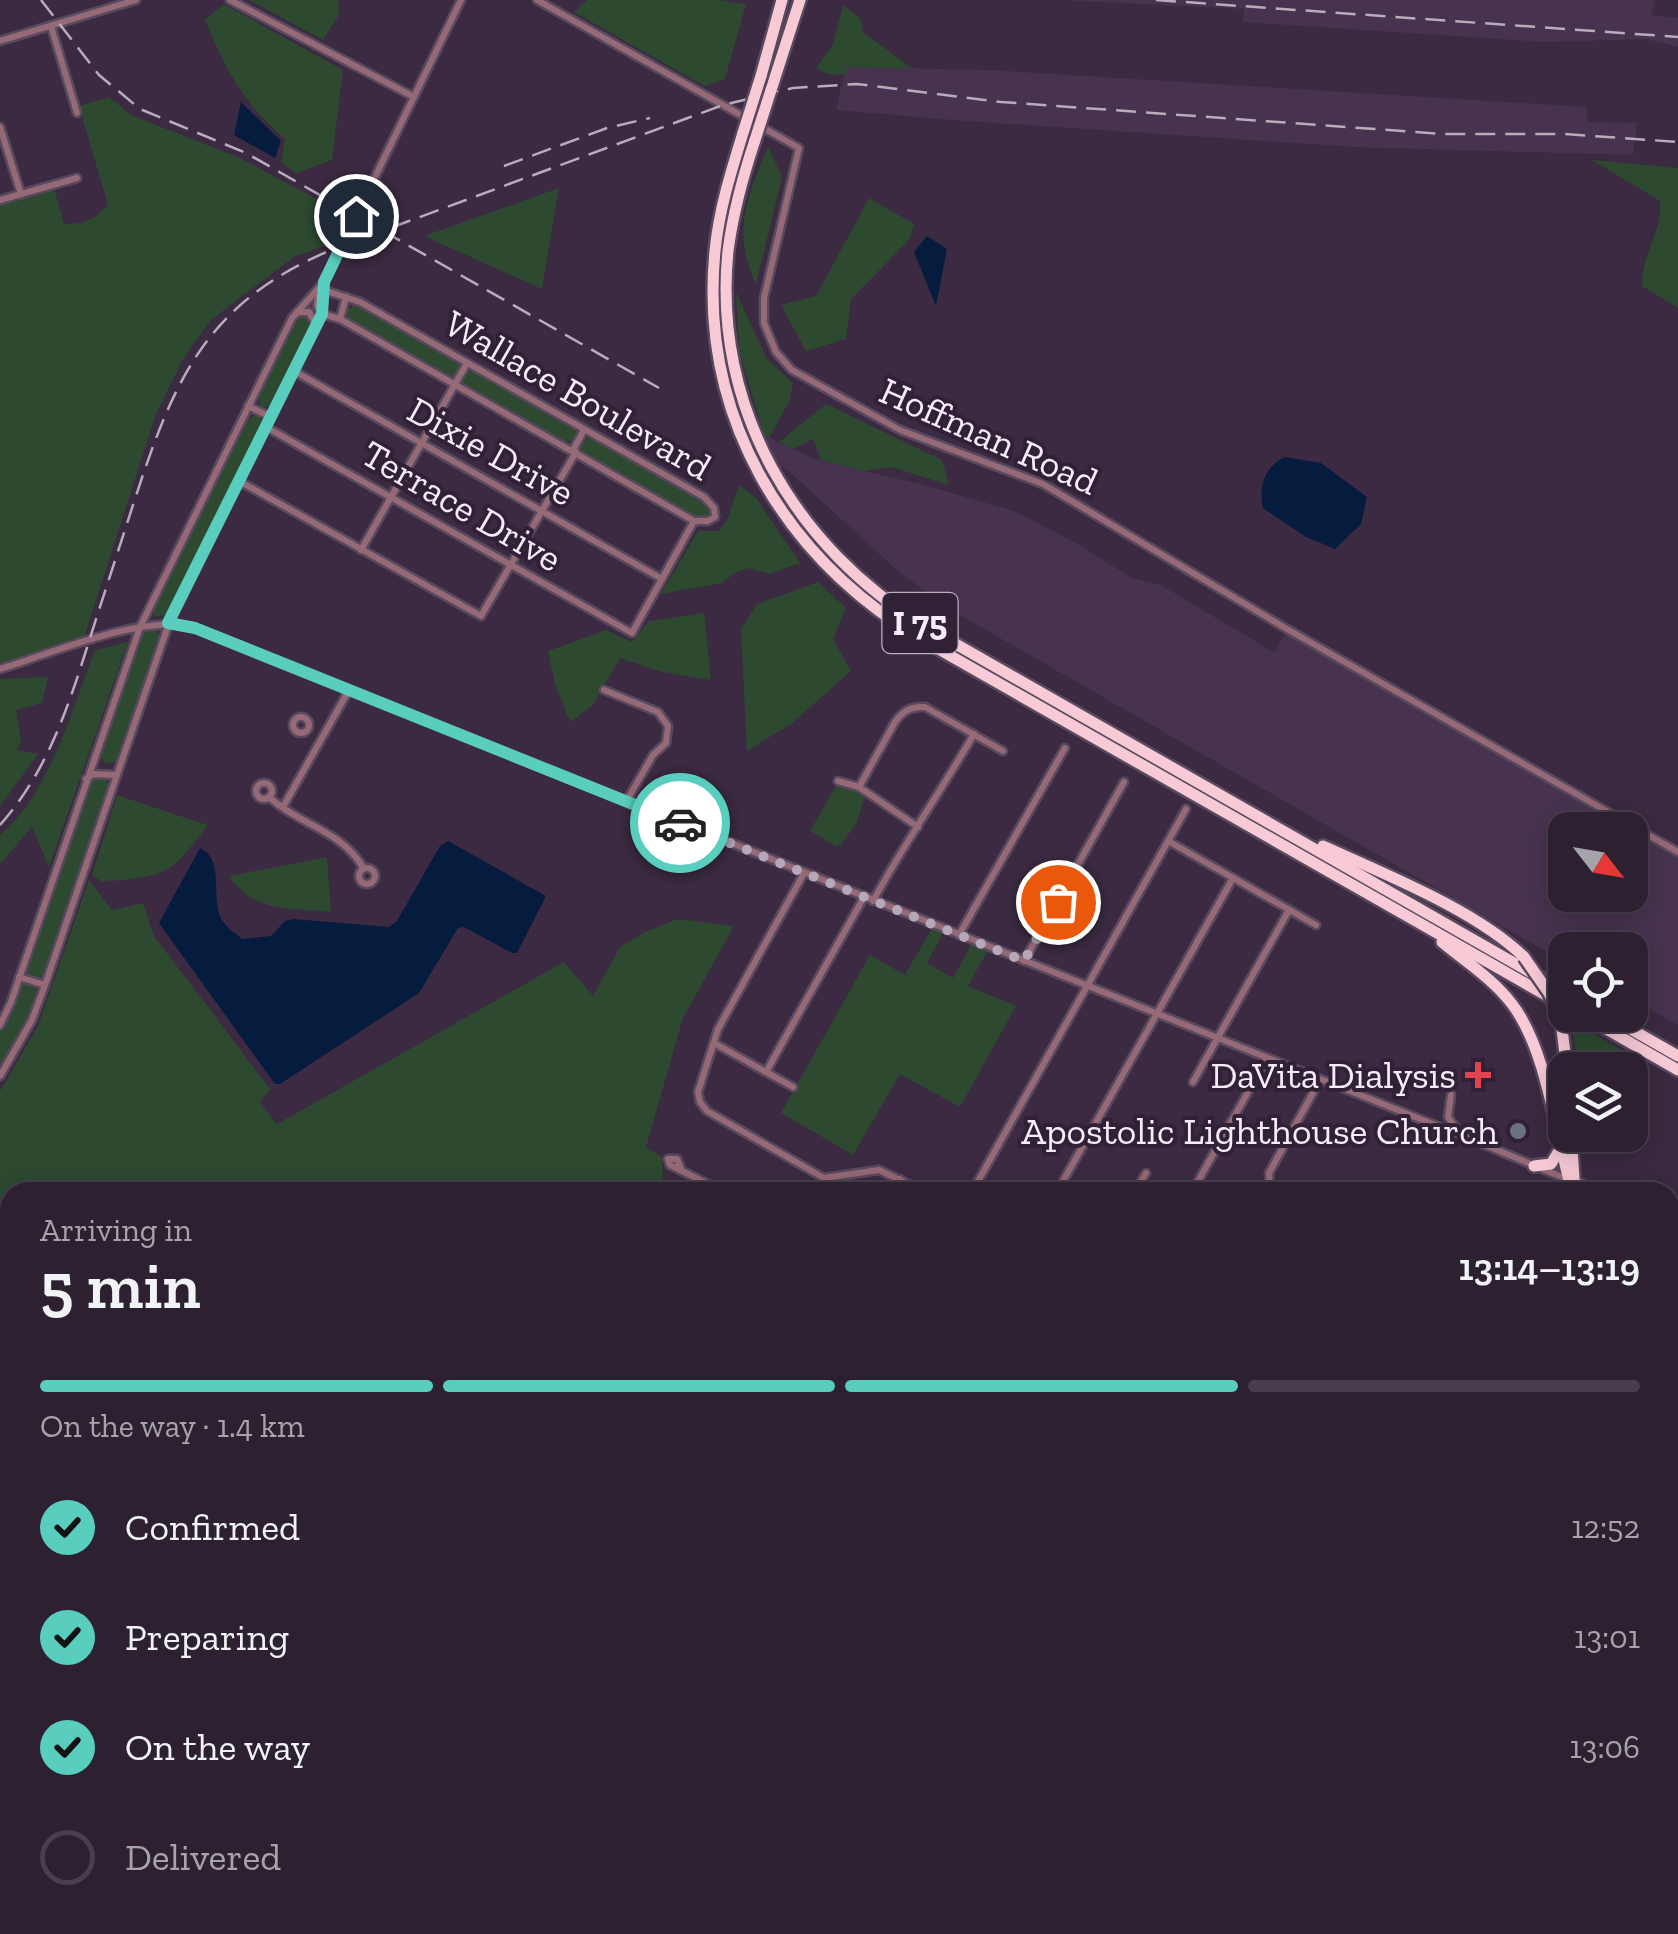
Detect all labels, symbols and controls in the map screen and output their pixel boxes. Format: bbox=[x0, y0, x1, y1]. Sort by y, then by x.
pin bbox=[314, 174, 399, 259]
icon: home bbox=[329, 189, 384, 244]
street label: Wallace Boulevard bbox=[436, 300, 720, 490]
street label: Hoffman Road bbox=[873, 367, 1105, 505]
street label: Dixie Drive bbox=[400, 386, 582, 516]
street label: Terrace Drive bbox=[354, 430, 570, 582]
road number: I 75 bbox=[882, 593, 958, 653]
courier bbox=[630, 773, 730, 873]
icon: car bbox=[653, 796, 708, 851]
north arrow bbox=[1548, 812, 1648, 912]
map controls bbox=[1548, 812, 1648, 1152]
pin bbox=[1016, 860, 1101, 945]
icon: bag bbox=[1031, 875, 1086, 930]
button: locate bbox=[1548, 932, 1648, 1032]
place label: DaVita Dialysis bbox=[1210, 1052, 1456, 1098]
button: layers bbox=[1548, 1052, 1648, 1152]
marker: DaVita Dialysis bbox=[1465, 1062, 1491, 1088]
place label: Apostolic Lighthouse Church bbox=[1021, 1108, 1498, 1154]
marker: Apostolic Lighthouse Church bbox=[1507, 1120, 1529, 1142]
text: Arriving in bbox=[40, 1211, 192, 1249]
text: 13:14–13:19 bbox=[1458, 1244, 1640, 1290]
text: 5 min bbox=[40, 1247, 201, 1325]
text: On the way · 1.4 km bbox=[40, 1407, 305, 1445]
icon: check bbox=[40, 1500, 95, 1555]
text: Confirmed bbox=[125, 1504, 300, 1550]
text: 12:52 bbox=[1571, 1508, 1640, 1546]
icon: check bbox=[40, 1610, 95, 1665]
text: Preparing bbox=[125, 1614, 289, 1660]
text: 13:01 bbox=[1574, 1618, 1640, 1656]
icon: check bbox=[40, 1720, 95, 1775]
text: On the way bbox=[125, 1724, 310, 1770]
text: 13:06 bbox=[1569, 1728, 1640, 1766]
text: Delivered bbox=[125, 1834, 281, 1880]

